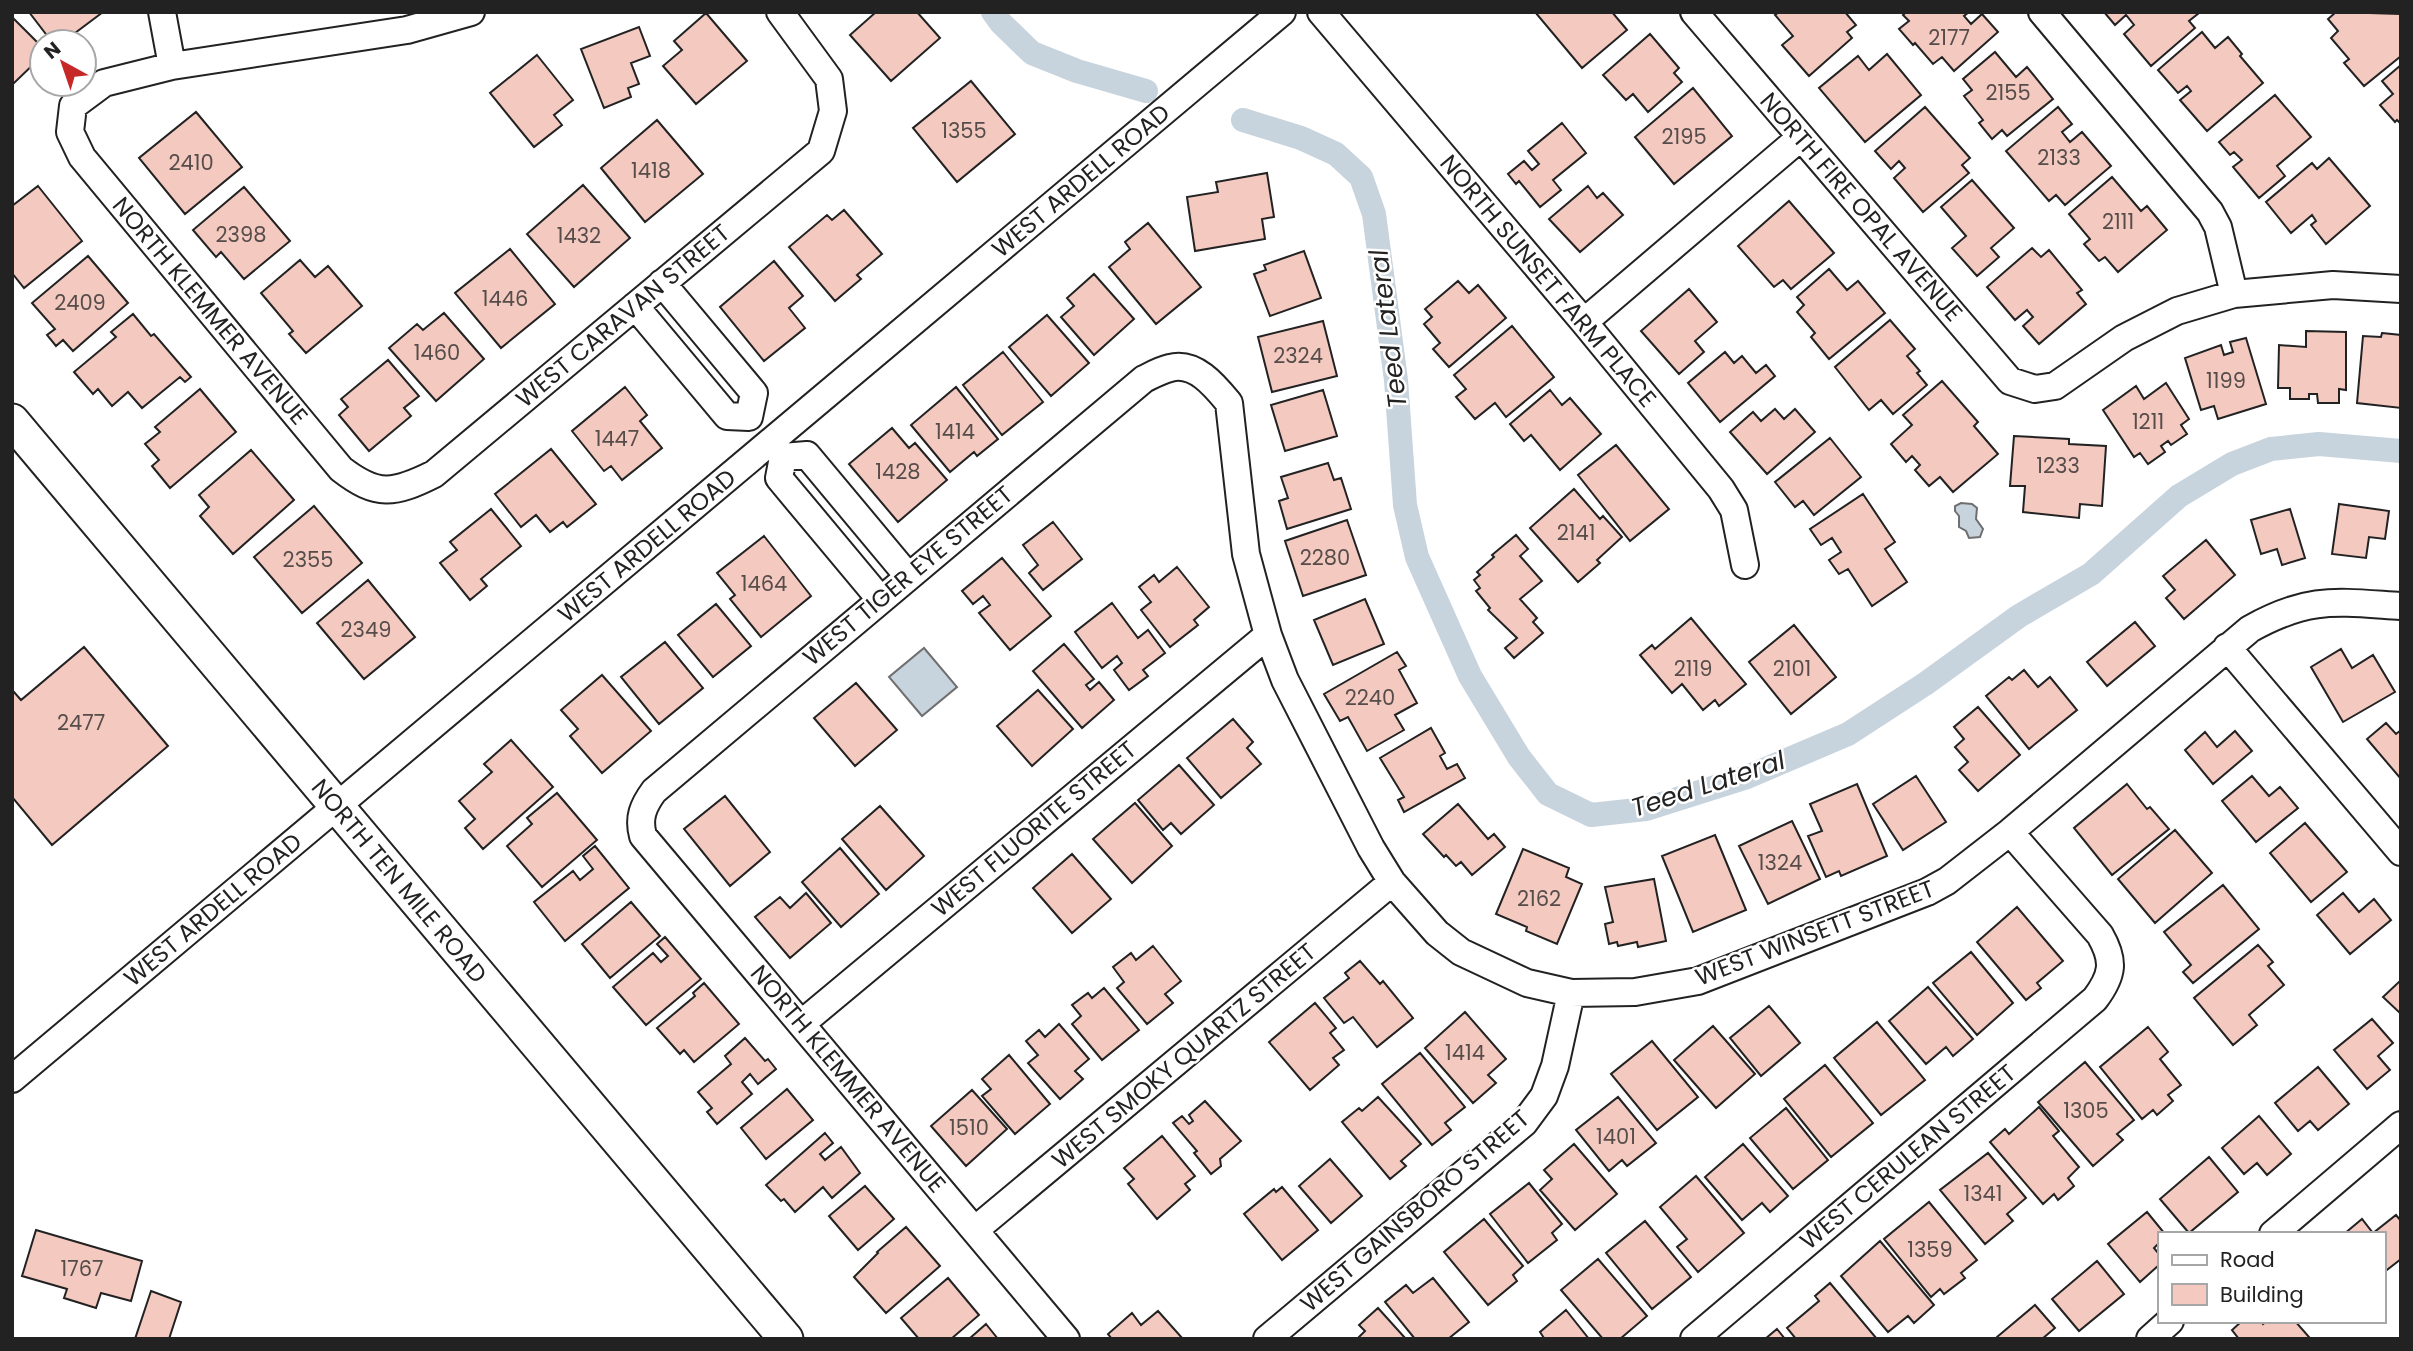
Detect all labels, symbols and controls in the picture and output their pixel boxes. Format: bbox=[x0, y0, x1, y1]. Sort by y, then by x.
house number: 2177 bbox=[1928, 23, 1970, 52]
north arrow bbox=[28, 28, 98, 98]
text: N bbox=[38, 35, 67, 65]
house number: 2155 bbox=[1985, 78, 2031, 107]
street label: NORTH FIRE OPAL AVENUE bbox=[1753, 85, 1970, 328]
street label: WEST ARDELL ROAD bbox=[985, 96, 1177, 265]
house number: 1355 bbox=[941, 116, 987, 145]
house number: 2195 bbox=[1661, 122, 1707, 151]
house number: 2133 bbox=[2037, 143, 2081, 172]
street label: NORTH SUNSET FARM PLACE bbox=[1433, 147, 1664, 414]
house number: 2410 bbox=[168, 148, 214, 177]
house number: 1418 bbox=[631, 156, 671, 185]
street label: NORTH KLEMMER AVENUE bbox=[105, 190, 316, 432]
house number: 2111 bbox=[2102, 207, 2134, 236]
street label: WEST CARAVAN STREET bbox=[509, 216, 737, 415]
house number: 2398 bbox=[216, 220, 266, 249]
house number: 1432 bbox=[557, 221, 601, 250]
water label: Teed Lateral bbox=[1360, 247, 1416, 410]
house number: 1446 bbox=[482, 284, 528, 313]
house number: 2409 bbox=[54, 288, 106, 317]
house number: 1460 bbox=[414, 338, 460, 367]
house number: 2324 bbox=[1273, 341, 1323, 370]
house number: 1199 bbox=[2206, 366, 2246, 395]
house number: 1211 bbox=[2132, 407, 2164, 436]
house number: 1414 bbox=[935, 417, 975, 446]
house number: 1447 bbox=[595, 424, 639, 453]
house number: 1233 bbox=[2036, 451, 2080, 480]
house number: 1428 bbox=[875, 457, 921, 486]
street label: WEST ARDELL ROAD bbox=[551, 461, 743, 630]
street label: WEST TIGER EYE STREET bbox=[796, 478, 1020, 673]
house number: 2141 bbox=[1557, 518, 1595, 547]
house number: 2280 bbox=[1300, 543, 1350, 572]
house number: 2355 bbox=[283, 545, 333, 574]
house number: 1464 bbox=[741, 569, 787, 598]
house number: 2349 bbox=[341, 615, 391, 644]
house number: 2119 bbox=[1674, 654, 1712, 683]
house number: 2101 bbox=[1773, 654, 1811, 683]
house number: 2240 bbox=[1345, 683, 1395, 712]
house number: 2477 bbox=[57, 708, 105, 737]
street label: WEST FLUORITE STREET bbox=[924, 733, 1143, 924]
water label: Teed Lateral bbox=[1626, 742, 1790, 826]
street label: NORTH TEN MILE ROAD bbox=[304, 772, 495, 990]
street label: WEST ARDELL ROAD bbox=[117, 825, 309, 994]
house number: 1324 bbox=[1758, 848, 1802, 877]
street label: WEST WINSETT STREET bbox=[1691, 872, 1939, 993]
house number: 2162 bbox=[1517, 884, 1561, 913]
street label: WEST SMOKY QUARTZ STREET bbox=[1045, 935, 1323, 1176]
street label: NORTH KLEMMER AVENUE bbox=[743, 958, 954, 1200]
house number: 1414 bbox=[1445, 1038, 1485, 1067]
street label: WEST CERULEAN STREET bbox=[1793, 1056, 2023, 1257]
house number: 1305 bbox=[2063, 1096, 2109, 1125]
street label: WEST GAINSBORO STREET bbox=[1293, 1102, 1536, 1319]
house number: 1510 bbox=[949, 1113, 989, 1142]
house number: 1401 bbox=[1596, 1122, 1636, 1151]
house number: 1341 bbox=[1963, 1179, 2003, 1208]
legend bbox=[2158, 1232, 2385, 1323]
house number: 1359 bbox=[1907, 1235, 1953, 1264]
text: Road bbox=[2220, 1245, 2275, 1274]
house number: 1767 bbox=[61, 1254, 104, 1283]
text: Building bbox=[2220, 1280, 2304, 1309]

